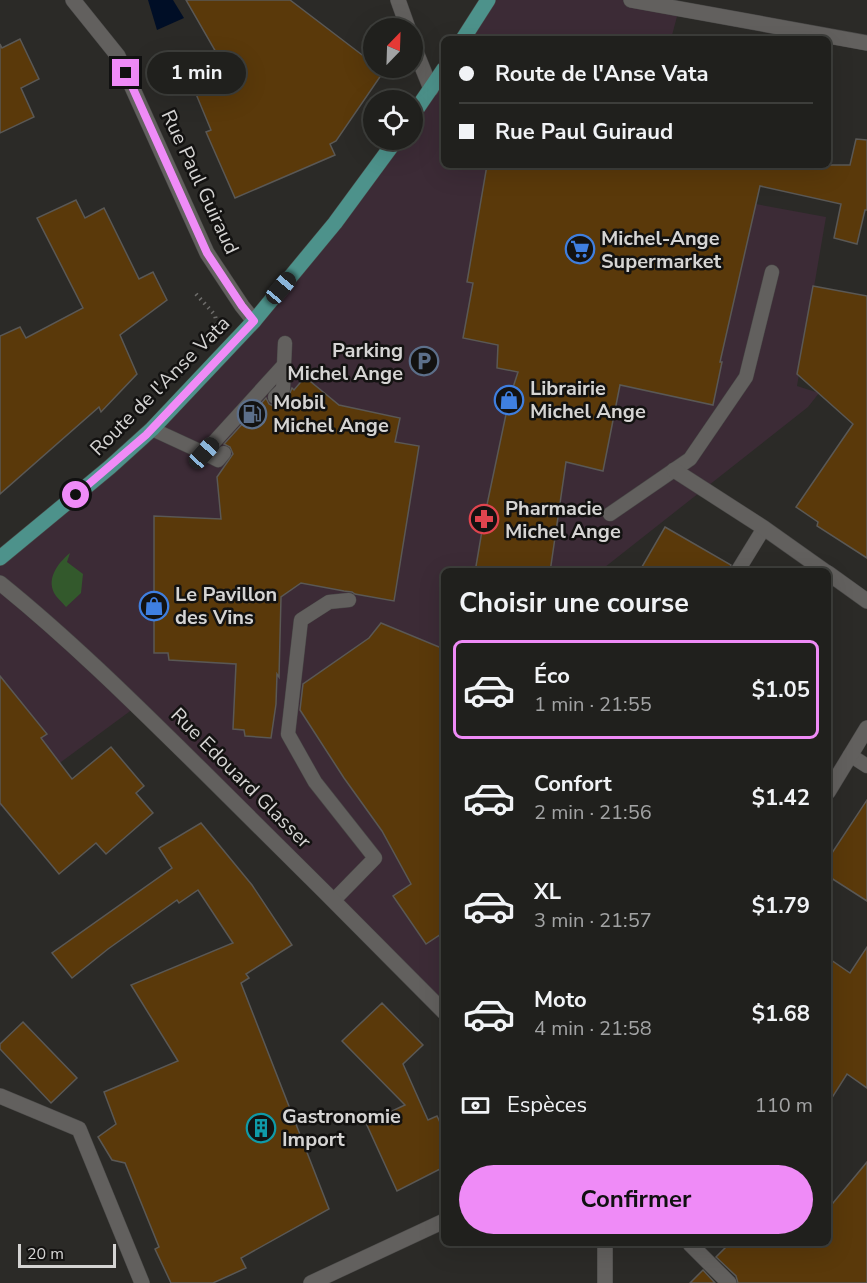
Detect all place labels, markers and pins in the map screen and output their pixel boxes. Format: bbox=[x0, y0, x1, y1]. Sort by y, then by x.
place label: Michel-Ange Supermarket bbox=[601, 225, 722, 275]
supermarket icon: Michel-Ange Supermarket bbox=[564, 233, 596, 265]
place label: Parking Michel Ange bbox=[287, 337, 403, 387]
parking icon: Parking Michel Ange bbox=[408, 345, 440, 377]
place label: Librairie Michel Ange bbox=[530, 375, 646, 425]
shop icon: Librairie Michel Ange bbox=[493, 384, 525, 416]
place label: Mobil Michel Ange bbox=[273, 389, 389, 439]
fuel station icon: Mobil Michel Ange bbox=[236, 398, 268, 430]
place label: Pharmacie Michel Ange bbox=[505, 495, 621, 545]
pharmacy icon: Pharmacie Michel Ange bbox=[468, 503, 500, 535]
place label: Le Pavillon des Vins bbox=[175, 581, 277, 631]
shop icon: Le Pavillon des Vins bbox=[138, 590, 170, 622]
place label: Gastronomie Import bbox=[282, 1103, 401, 1153]
building icon: Gastronomie Import bbox=[245, 1112, 277, 1144]

